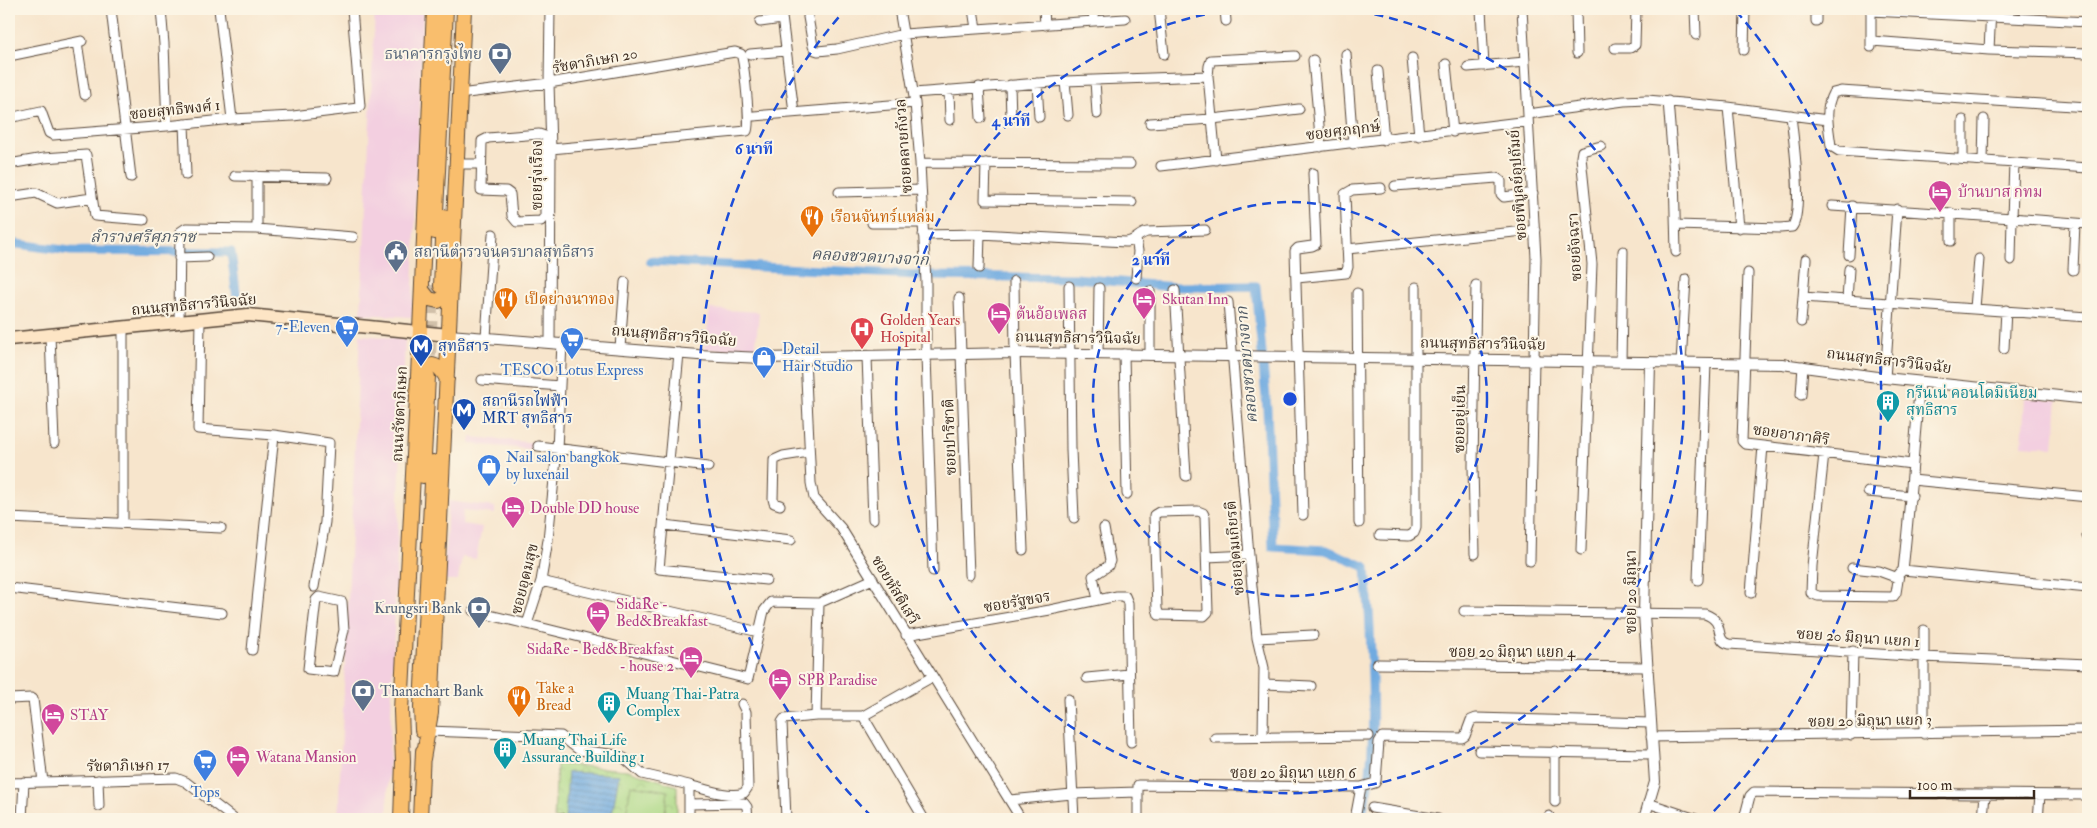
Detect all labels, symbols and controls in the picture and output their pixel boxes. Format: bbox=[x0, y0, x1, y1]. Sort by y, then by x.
bank icon: ธนาคารกรุงไทย bbox=[487, 41, 513, 75]
place label: ธนาคารกรุงไทย bbox=[384, 43, 482, 65]
street label: รัชดาภิเษก 20 bbox=[551, 44, 639, 78]
street label: ซอยสุทธิพงศ์ 1 bbox=[129, 95, 221, 125]
street label: ซอยคลายกังวล bbox=[891, 98, 917, 194]
text: 4 นาที bbox=[991, 112, 1030, 131]
street label: ซอยศุภฤกษ์ bbox=[1305, 116, 1382, 146]
street label: ซอยพิบูลย์อุปถัมย์ bbox=[1504, 129, 1532, 241]
street label: ซอยรุ่งเรือง bbox=[528, 140, 548, 210]
text: 6 นาที bbox=[735, 140, 773, 159]
hotel icon: บ้านบาส กทม bbox=[1927, 179, 1953, 213]
place label: บ้านบาส กทม bbox=[1958, 183, 2043, 202]
restaurant icon: เรือนจันทร์แหล่ม bbox=[799, 204, 825, 238]
place label: เรือนจันทร์แหล่ม bbox=[830, 207, 935, 227]
street label: ซอยอัจฉรา bbox=[1564, 212, 1586, 282]
water label: ลำรางศรีศุภราช bbox=[90, 227, 197, 247]
public building icon: สถานีตำรวจนครบาลสุทธิสาร bbox=[383, 239, 409, 273]
place label: สถานีตำรวจนครบาลสุทธิสาร bbox=[414, 243, 595, 263]
water label: คลองชวดบางจาก bbox=[811, 244, 930, 270]
text: 2 นาที bbox=[1132, 251, 1170, 270]
restaurant icon: เป็ดย่างนาทอง bbox=[493, 286, 519, 320]
hotel icon: Skutan Inn bbox=[1131, 286, 1157, 320]
street label: ถนนสุทธิสารวินิจฉัย bbox=[131, 290, 257, 321]
place label: เป็ดย่างนาทอง bbox=[524, 290, 615, 309]
place label: Skutan Inn bbox=[1162, 290, 1229, 309]
hotel icon: ต้นอ้อเพลส bbox=[986, 301, 1012, 335]
water label: คลองชวดบางจาก bbox=[1232, 304, 1262, 424]
place label: ต้นอ้อเพลส bbox=[1016, 305, 1087, 324]
place label: Golden Years Hospital bbox=[880, 311, 960, 348]
supermarket icon: 7-Eleven bbox=[334, 314, 360, 348]
hospital icon: Golden Years Hospital bbox=[849, 316, 875, 350]
place label: 7-Eleven bbox=[276, 318, 330, 337]
street label: ถนนสุทธิสารวินิจฉัย bbox=[611, 321, 737, 352]
supermarket icon: TESCO Lotus Express bbox=[559, 326, 585, 360]
street label: ถนนสุทธิสารวินิจฉัย bbox=[1015, 327, 1141, 350]
metro station icon: สุทธิสาร bbox=[408, 333, 434, 367]
street label: ถนนสุทธิสารวินิจฉัย bbox=[1420, 333, 1546, 356]
place label: สุทธิสาร bbox=[438, 337, 490, 357]
place label: Detail Hair Studio bbox=[782, 340, 853, 376]
street label: ถนนสุทธิสารวินิจฉัย bbox=[1825, 344, 1953, 379]
shop icon: Detail Hair Studio bbox=[751, 345, 777, 379]
place label: TESCO Lotus Express bbox=[501, 361, 643, 381]
street label: ถนนรัชดาภิเษก bbox=[388, 365, 412, 463]
place label: กรีนเน่ คอนโดมิเนียม สุทธิสาร bbox=[1906, 382, 2038, 421]
street label: ซอยอยู่เย็น bbox=[1450, 385, 1470, 453]
building icon: กรีนเน่ คอนโดมิเนียม สุทธิสาร bbox=[1875, 389, 1901, 423]
place label: สถานีรถไฟฟ้า MRT สุทธิสาร bbox=[482, 390, 573, 429]
centre of rings bbox=[1281, 390, 1299, 408]
metro station icon: สถานีรถไฟฟ้า MRT สุทธิสาร bbox=[451, 397, 477, 431]
street label: ซอยปาริชาติ bbox=[939, 398, 961, 476]
street label: ซอยอาภาศิริ bbox=[1751, 420, 1831, 450]
place label: Nail salon bangkok by luxenail bbox=[506, 448, 619, 484]
shop icon: Nail salon bangkok by luxenail bbox=[476, 453, 502, 487]
hotel icon: Double DD house bbox=[500, 495, 526, 529]
place label: Double DD house bbox=[530, 499, 639, 518]
street label: ซอยอุดมเกียรติ bbox=[1221, 500, 1250, 596]
street label: ซอยอุดมสุข bbox=[507, 541, 544, 617]
street label: ซอย 20 มิถุนา bbox=[1622, 550, 1642, 634]
street label: ซอยหัสดิเสวี bbox=[867, 552, 923, 628]
street label: ซอยรัฐขจร bbox=[982, 587, 1052, 617]
bank icon: Krungsri Bank bbox=[466, 595, 492, 629]
place label: SidaRe - Bed&Breakfast bbox=[616, 595, 708, 631]
place label: Krungsri Bank bbox=[374, 599, 462, 618]
hotel icon: SidaRe - Bed&Breakfast bbox=[585, 600, 611, 634]
street label: ซอย 20 มิถุนา แยก 1 bbox=[1796, 624, 1920, 653]
place label: SidaRe - Bed&Breakfast - house 2 bbox=[527, 640, 674, 676]
street label: ซอย 20 มิถุนา แยก 4 bbox=[1449, 643, 1576, 663]
hotel icon: SidaRe - Bed&Breakfast - house 2 bbox=[678, 645, 704, 679]
hotel icon: SPB Paradise bbox=[767, 667, 793, 701]
place label: SPB Paradise bbox=[798, 671, 877, 690]
bank icon: Thanachart Bank bbox=[350, 678, 376, 712]
place label: Take a Bread bbox=[536, 679, 575, 715]
place label: Thanachart Bank bbox=[380, 682, 484, 701]
restaurant icon: Take a Bread bbox=[506, 684, 532, 718]
place label: Muang Thai-Patra Complex bbox=[626, 685, 740, 722]
building icon: Muang Thai-Patra Complex bbox=[596, 690, 622, 724]
hotel icon: STAY bbox=[40, 702, 66, 736]
place label: STAY bbox=[70, 706, 109, 725]
street label: ซอย 20 มิถุนา แยก 3 bbox=[1808, 710, 1932, 733]
place label: Muang Thai Life Assurance Building 1 bbox=[521, 731, 645, 767]
building icon: Muang Thai Life Assurance Building 1 bbox=[492, 736, 518, 770]
hotel icon: Watana Mansion bbox=[225, 744, 251, 778]
supermarket icon: Tops bbox=[192, 748, 218, 782]
place label: Watana Mansion bbox=[255, 748, 357, 767]
street label: รัชดาภิเษก 17 bbox=[86, 756, 170, 776]
street label: ซอย 20 มิถุนา แยก 6 bbox=[1230, 764, 1357, 784]
scale bar bbox=[1910, 768, 2033, 800]
text: 100 m bbox=[1917, 776, 1953, 795]
place label: Tops bbox=[190, 783, 220, 803]

